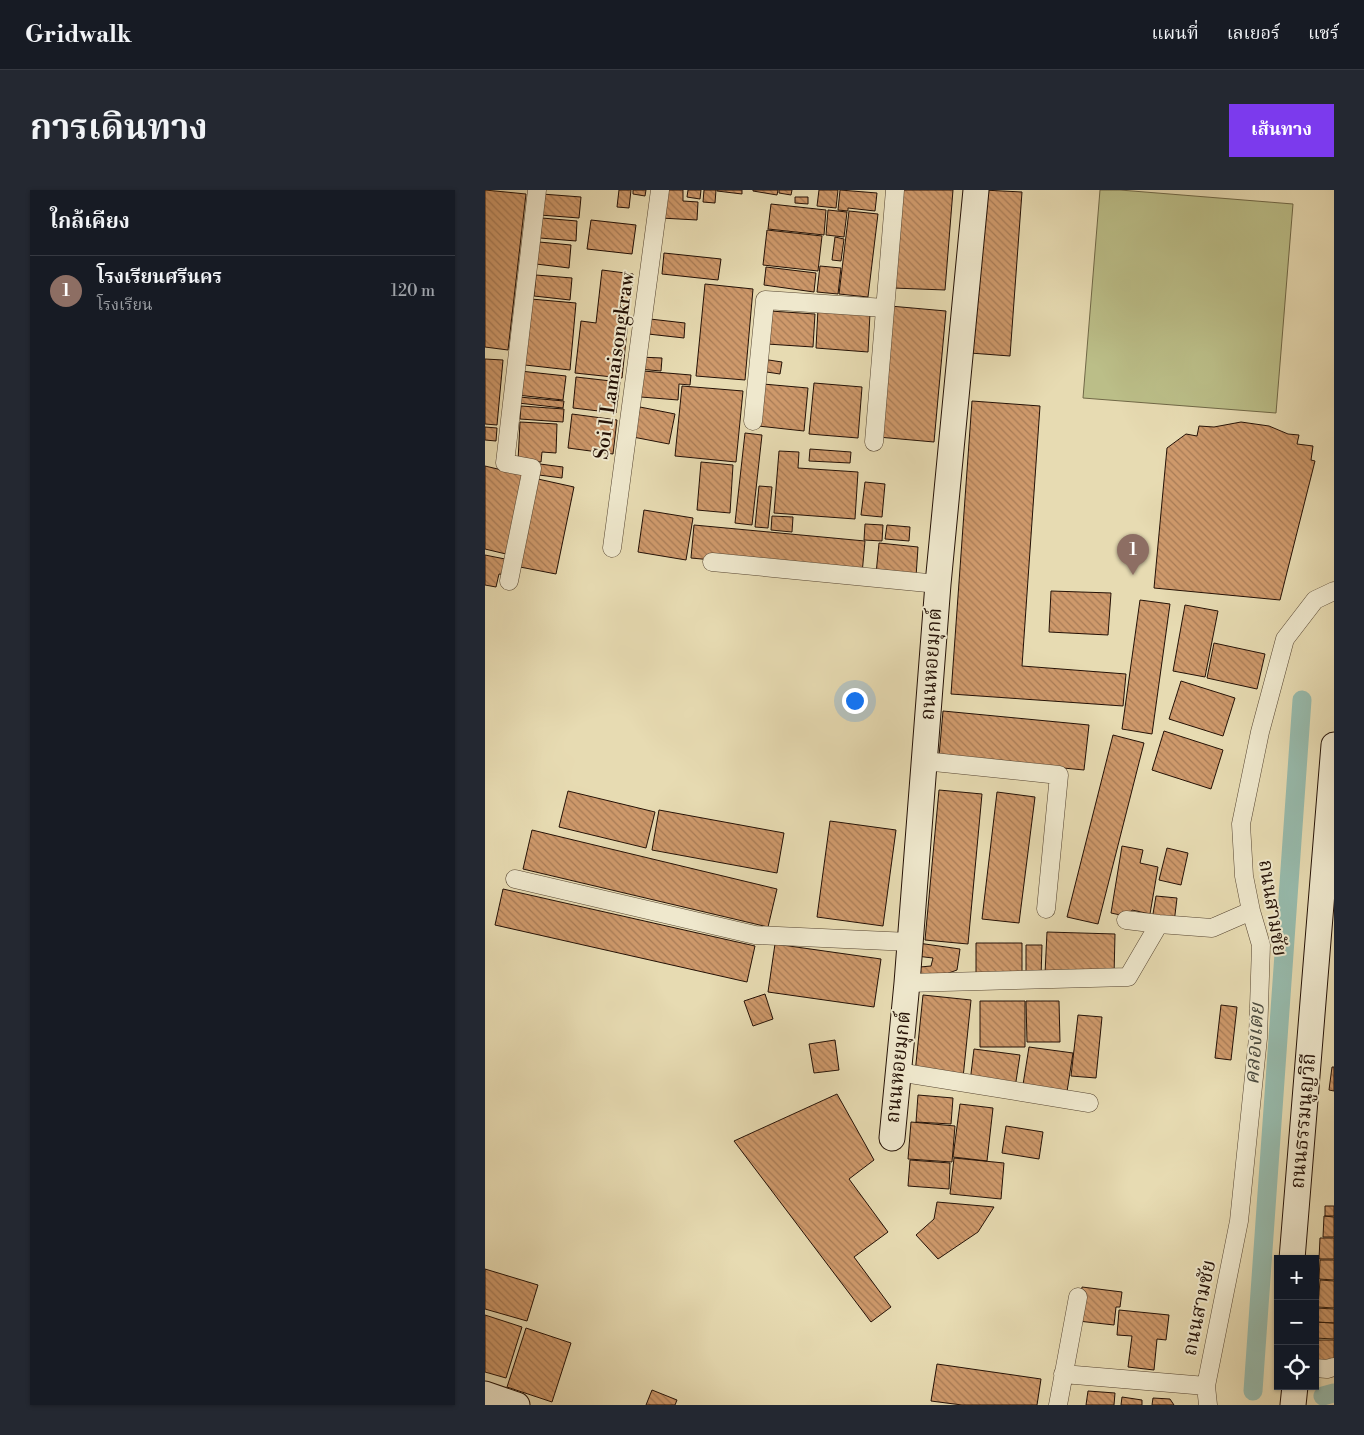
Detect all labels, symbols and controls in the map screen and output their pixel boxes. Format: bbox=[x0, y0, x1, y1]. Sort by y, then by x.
text: Gridwalk bbox=[25, 20, 132, 50]
text: แผนที่ bbox=[1151, 22, 1199, 45]
text: เลเยอร์ bbox=[1227, 22, 1280, 45]
text: แชร์ bbox=[1308, 22, 1339, 45]
button: เส้นทาง bbox=[1229, 104, 1334, 157]
text: การเดินทาง bbox=[30, 107, 208, 150]
text: ใกล้เคียง bbox=[50, 209, 130, 235]
text: โรงเรียนศรีนคร bbox=[97, 265, 222, 289]
street label: Soi 1 Lamaisongkraw bbox=[589, 270, 641, 461]
text: 1 bbox=[62, 281, 70, 301]
text: 120 m bbox=[391, 281, 435, 301]
text: โรงเรียน bbox=[97, 295, 153, 315]
pin: 1 bbox=[1117, 534, 1149, 575]
street label: ถนนหอยมุกต์ bbox=[916, 607, 948, 721]
your location bbox=[842, 688, 868, 714]
street label: ถนนสามชัย bbox=[1252, 858, 1292, 958]
water label: คลองเตย bbox=[1239, 1001, 1271, 1086]
street label: ถนนหอยมุกต์ bbox=[881, 1010, 917, 1124]
street label: ถนนธรรมนูญวิถี bbox=[1286, 1052, 1322, 1190]
map controls bbox=[1274, 1255, 1319, 1390]
button: + bbox=[1274, 1255, 1319, 1300]
street label: ถนนสามชัย bbox=[1178, 1258, 1222, 1358]
button: − bbox=[1274, 1300, 1319, 1345]
button: locate bbox=[1274, 1345, 1319, 1390]

